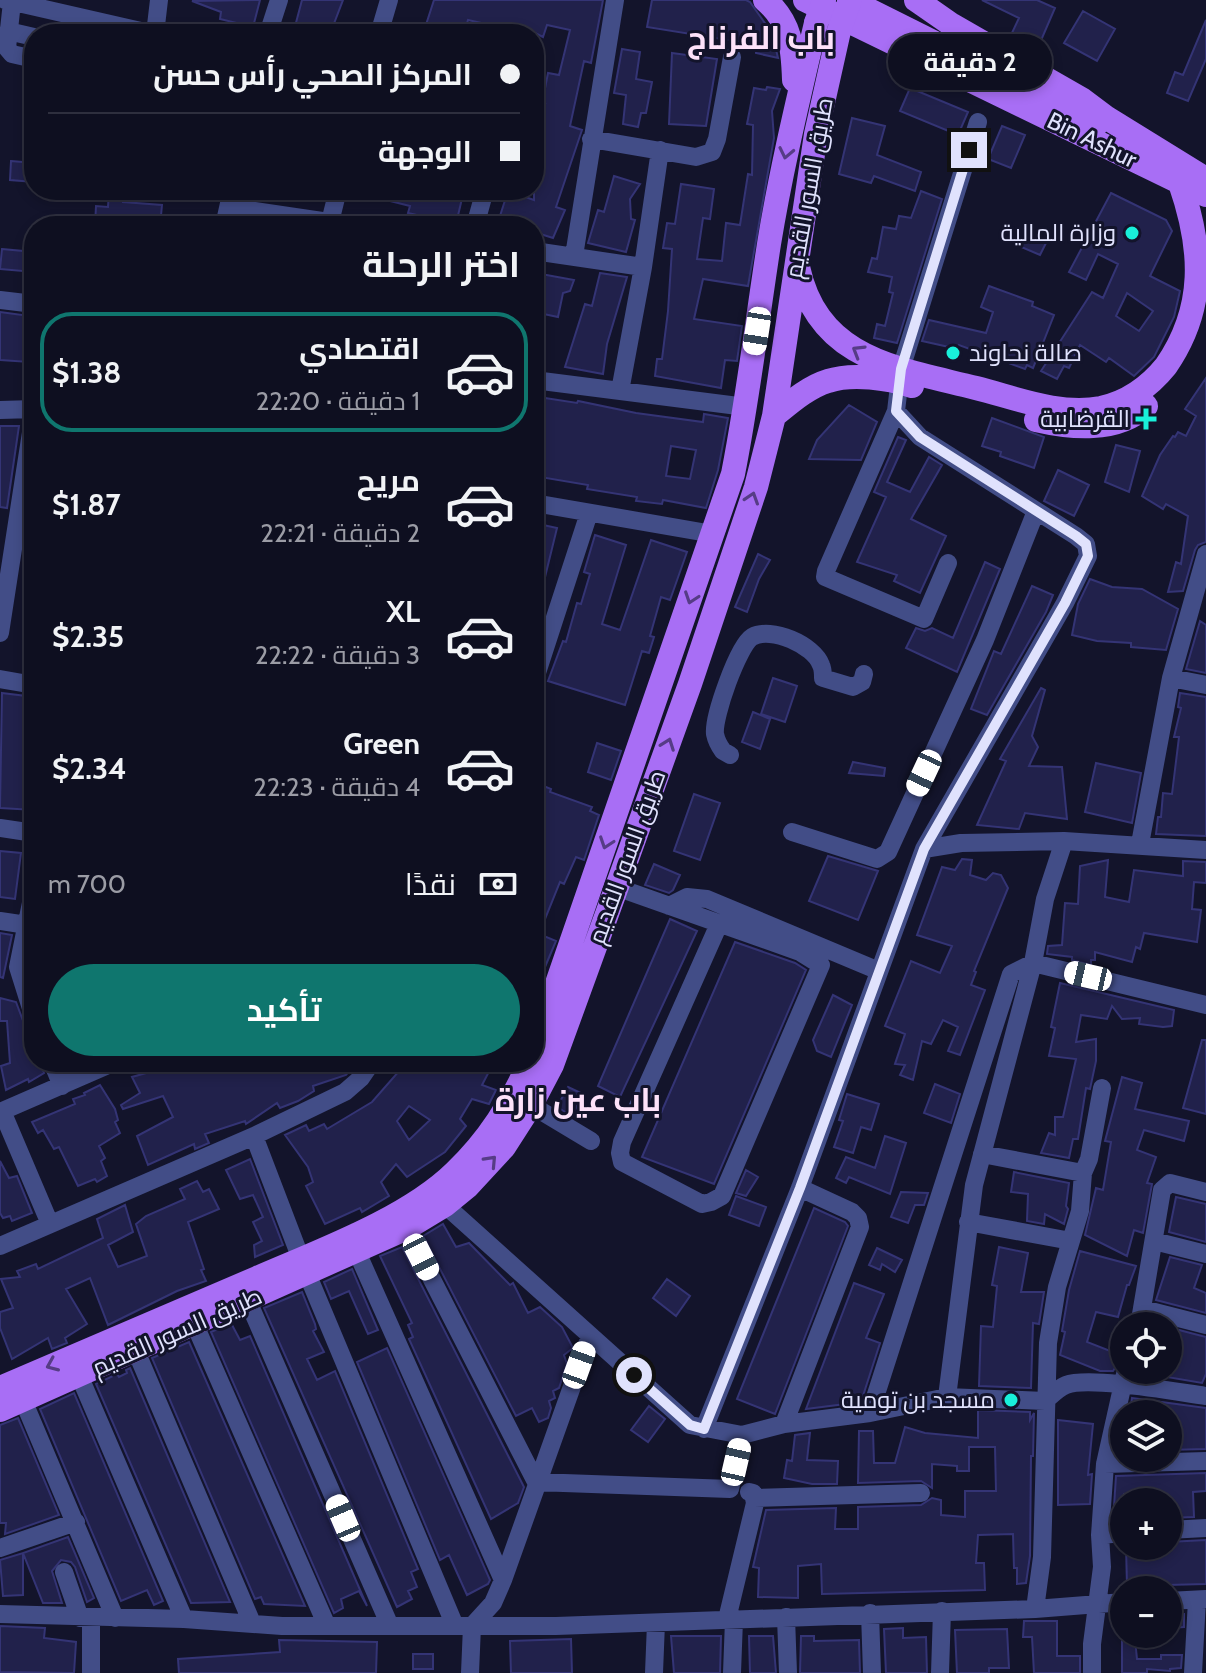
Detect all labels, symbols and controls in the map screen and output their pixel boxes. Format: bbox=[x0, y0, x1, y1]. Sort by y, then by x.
district label: باب الفرناج bbox=[687, 18, 835, 60]
callout: 2 دقيقة bbox=[887, 34, 1051, 90]
text: 2 دقيقة bbox=[923, 46, 1017, 78]
text: المركز الصحي رأس حسن bbox=[153, 56, 472, 93]
street label: طريق السور القديم bbox=[778, 95, 841, 281]
street label: Bin Ashur bbox=[1043, 105, 1142, 174]
route end bbox=[951, 132, 987, 168]
text: الوجهة bbox=[378, 133, 472, 170]
one-way arrow bbox=[779, 147, 796, 160]
place label: وزارة المالية bbox=[1001, 218, 1116, 247]
marker: وزارة المالية bbox=[1123, 224, 1141, 242]
text: اختر الرحلة bbox=[362, 242, 520, 286]
car bbox=[741, 305, 773, 357]
text: اقتصادي bbox=[299, 330, 420, 367]
icon: car bbox=[444, 336, 516, 408]
place label: صالة نحاوند bbox=[969, 338, 1082, 367]
marker: صالة نحاوند bbox=[944, 344, 962, 362]
one-way arrow bbox=[853, 346, 867, 361]
text: $1.38 bbox=[52, 354, 121, 391]
text: 1 دقيقة · 22:20 bbox=[256, 385, 420, 417]
place label: القرضابية bbox=[1040, 404, 1130, 433]
marker: القرضابية bbox=[1137, 410, 1155, 428]
text: مريح bbox=[357, 462, 420, 499]
icon: car bbox=[444, 468, 516, 540]
text: $1.87 bbox=[52, 486, 121, 523]
one-way arrow bbox=[743, 491, 759, 505]
text: 2 دقيقة · 22:21 bbox=[260, 517, 420, 549]
one-way arrow bbox=[684, 590, 701, 604]
text: XL bbox=[386, 593, 420, 630]
icon: car bbox=[444, 600, 516, 672]
text: $2.35 bbox=[52, 618, 124, 655]
text: 3 دقيقة · 22:22 bbox=[255, 639, 420, 671]
text: Green bbox=[343, 725, 420, 762]
icon: car bbox=[444, 732, 516, 804]
one-way arrow bbox=[659, 738, 675, 752]
car bbox=[903, 746, 945, 800]
text: $2.34 bbox=[52, 750, 127, 787]
street label: طريق السور القديم bbox=[582, 766, 673, 948]
text: 4 دقيقة · 22:23 bbox=[253, 771, 420, 803]
one-way arrow bbox=[599, 836, 615, 850]
icon: cash bbox=[476, 862, 520, 906]
text: نقدًا bbox=[405, 866, 456, 903]
text: 700 m bbox=[48, 868, 126, 900]
car bbox=[1062, 959, 1114, 993]
button: تأكيد bbox=[48, 964, 520, 1056]
district label: باب عين زارة bbox=[495, 1080, 661, 1119]
one-way arrow bbox=[482, 1156, 497, 1170]
car bbox=[399, 1230, 443, 1284]
street label: طريق السور القديم bbox=[87, 1281, 267, 1384]
map controls bbox=[1110, 1312, 1182, 1648]
button: locate bbox=[1110, 1312, 1182, 1384]
car bbox=[560, 1338, 598, 1392]
one-way arrow bbox=[46, 1356, 61, 1372]
route start bbox=[616, 1357, 652, 1393]
place label: مسجد بن تومية bbox=[841, 1385, 995, 1414]
marker: مسجد بن تومية bbox=[1002, 1391, 1020, 1409]
button: layers bbox=[1110, 1400, 1182, 1472]
car bbox=[719, 1436, 753, 1488]
button: + bbox=[1110, 1488, 1182, 1560]
car bbox=[323, 1491, 363, 1545]
button: − bbox=[1110, 1576, 1182, 1648]

